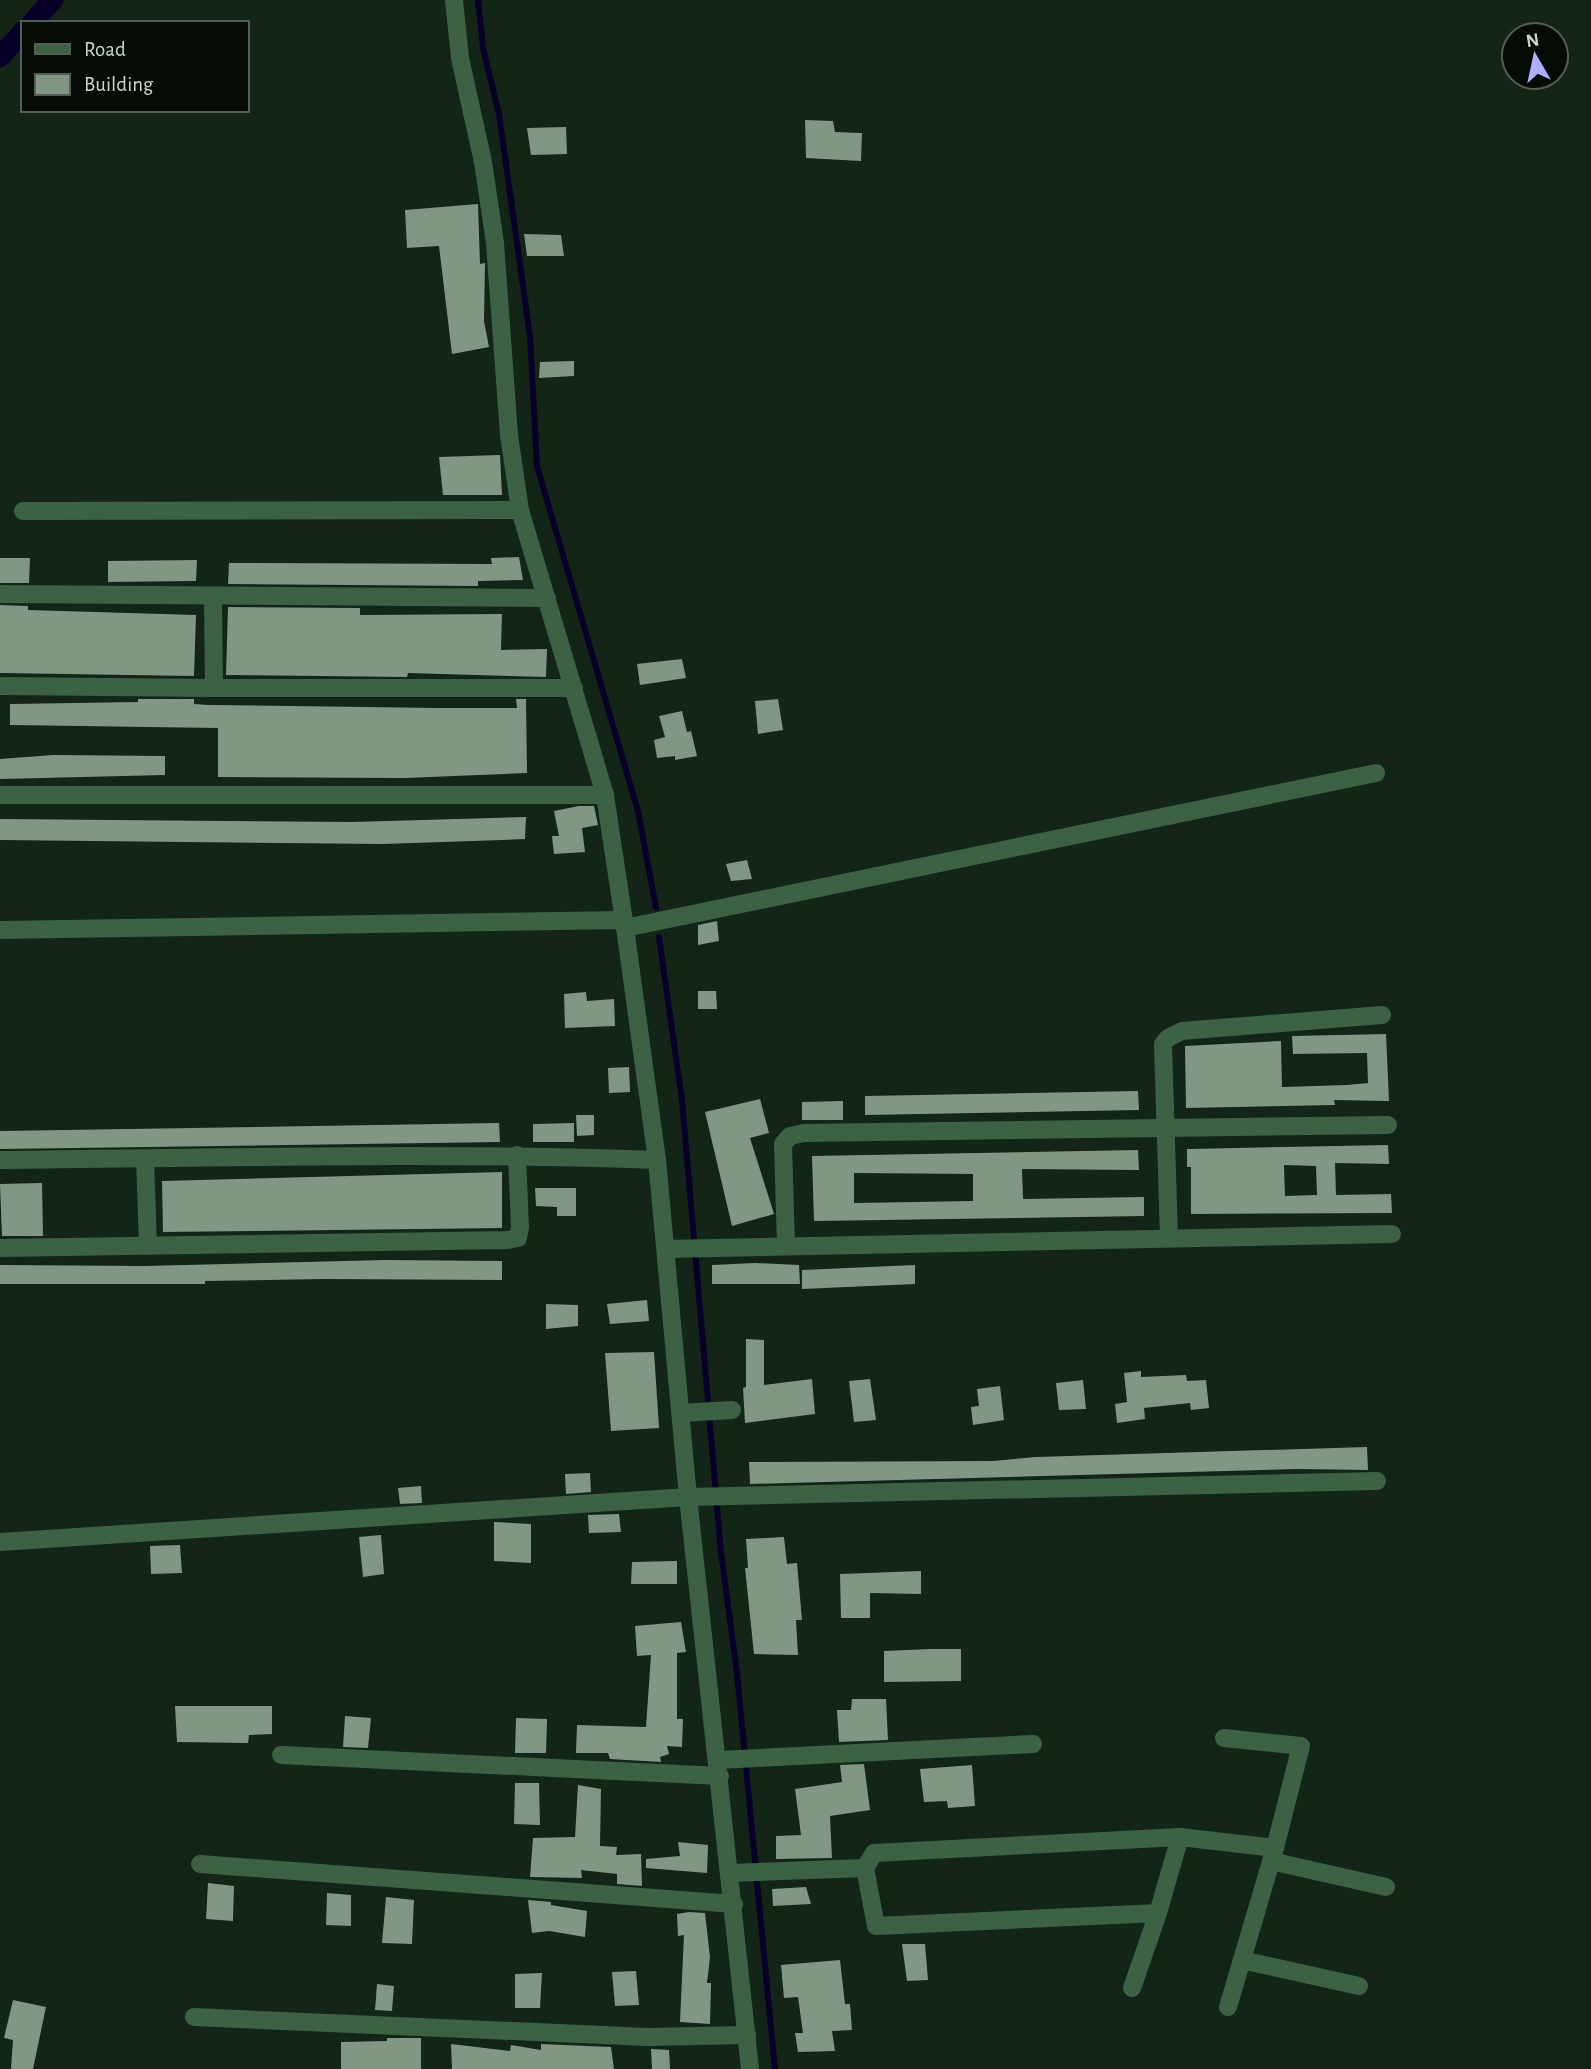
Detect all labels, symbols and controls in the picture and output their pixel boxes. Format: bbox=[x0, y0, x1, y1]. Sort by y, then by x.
legend bbox=[21, 21, 248, 112]
north arrow bbox=[1500, 21, 1570, 91]
text: N bbox=[1525, 30, 1541, 51]
text: Road bbox=[84, 39, 126, 60]
text: Building bbox=[84, 74, 154, 95]

